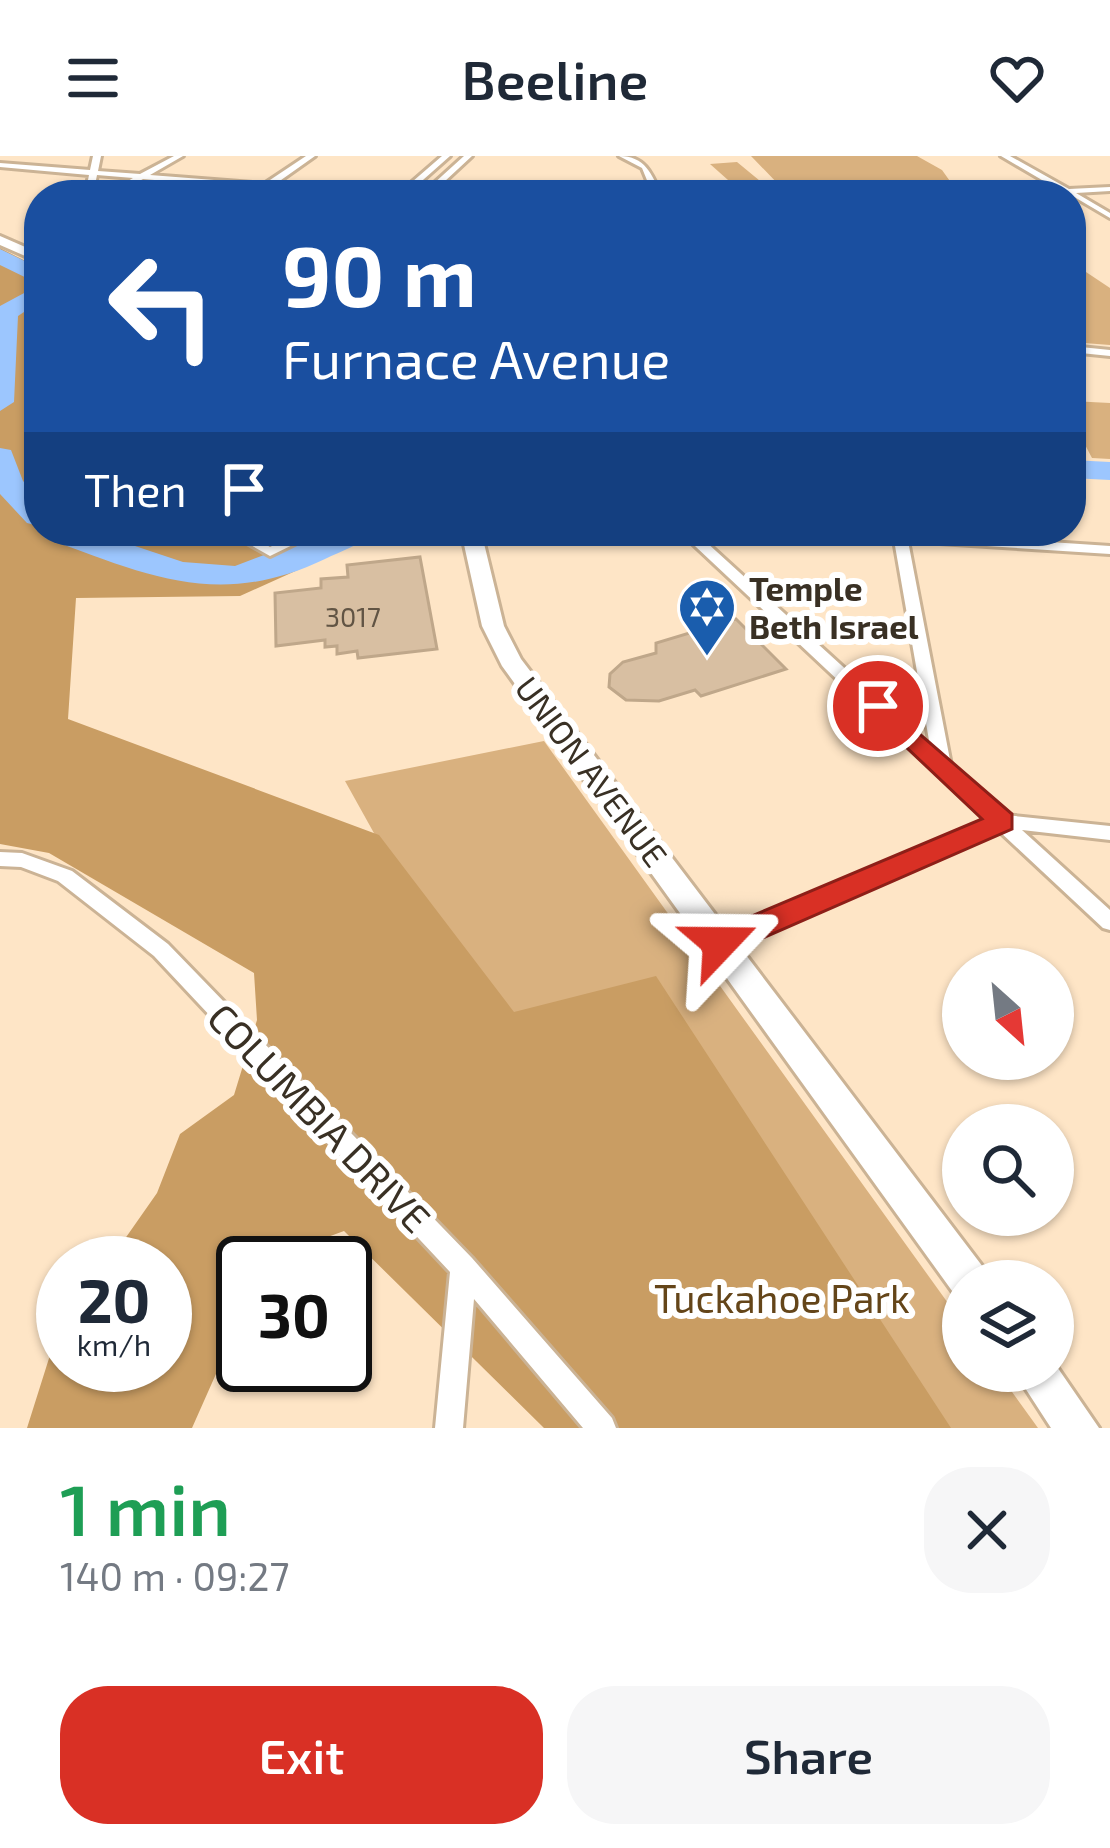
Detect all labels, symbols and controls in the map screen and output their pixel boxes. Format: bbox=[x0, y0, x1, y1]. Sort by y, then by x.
icon: menu bbox=[60, 45, 126, 111]
icon: heart bbox=[984, 45, 1050, 111]
text: Beeline bbox=[462, 46, 648, 111]
text: 90 m bbox=[282, 223, 477, 324]
icon: left bbox=[84, 228, 240, 384]
text: Furnace Avenue bbox=[282, 325, 670, 390]
icon: arrive bbox=[211, 456, 277, 522]
text: Then bbox=[84, 462, 187, 516]
place label: Temple Beth Israel bbox=[749, 568, 919, 646]
synagogue icon: Temple Beth Israel bbox=[676, 576, 738, 658]
house number: 3017 bbox=[325, 600, 381, 632]
pin bbox=[827, 655, 929, 757]
street label: UNION AVENUE bbox=[508, 668, 676, 874]
icon: arrive bbox=[845, 673, 911, 739]
position arrow bbox=[657, 880, 783, 1006]
north arrow bbox=[942, 948, 1074, 1080]
map controls bbox=[942, 948, 1074, 1392]
street label: COLUMBIA DRIVE bbox=[199, 993, 441, 1241]
button: search bbox=[942, 1104, 1074, 1236]
speed limit sign: 30 bbox=[216, 1236, 372, 1392]
button: layers bbox=[942, 1260, 1074, 1392]
text: 20 bbox=[78, 1263, 150, 1335]
park label: Tuckahoe Park bbox=[654, 1274, 910, 1321]
text: km/h bbox=[77, 1326, 151, 1362]
text: 1 min bbox=[60, 1464, 231, 1550]
button: close bbox=[924, 1467, 1050, 1593]
text: 140 m · 09:27 bbox=[60, 1552, 289, 1599]
button: Exit bbox=[60, 1686, 543, 1824]
button: Share bbox=[567, 1686, 1050, 1824]

